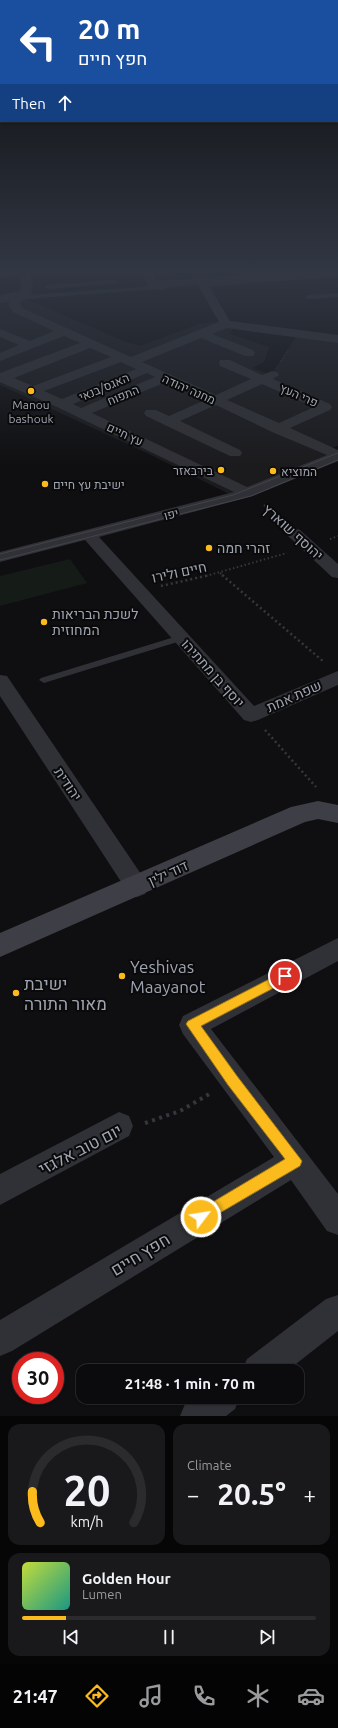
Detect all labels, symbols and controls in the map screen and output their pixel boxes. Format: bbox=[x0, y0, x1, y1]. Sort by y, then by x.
text: 20 m bbox=[78, 13, 140, 44]
icon: left bbox=[12, 16, 64, 68]
text: חפץ חיים bbox=[78, 48, 147, 68]
icon: ahead bbox=[54, 92, 76, 114]
text: Then bbox=[12, 95, 46, 112]
street label: האגס/בנאי bbox=[77, 371, 131, 403]
street label: מחנה יהודה bbox=[161, 372, 217, 406]
street label: פרי העץ bbox=[278, 381, 320, 409]
street label: התפוח bbox=[105, 383, 141, 407]
marker: Manou bashouk bbox=[26, 386, 36, 396]
place label: Manou bashouk bbox=[8, 398, 54, 425]
street label: עץ חיים bbox=[105, 420, 145, 448]
place label: בירבאזר bbox=[173, 464, 214, 477]
marker: בירבאזר bbox=[216, 465, 226, 475]
place label: המוציא bbox=[281, 465, 317, 478]
marker: המוציא bbox=[268, 466, 278, 476]
place label: ישיבת עץ חיים bbox=[53, 478, 125, 491]
marker: ישיבת עץ חיים bbox=[40, 479, 50, 489]
street label: יהוסף שוארץ bbox=[260, 501, 326, 563]
street label: יפו bbox=[162, 506, 180, 522]
place label: זהרי חמה bbox=[217, 540, 270, 556]
marker: זהרי חמה bbox=[204, 543, 214, 553]
street label: חיים ולירו bbox=[150, 558, 208, 586]
place label: לשכת הבריאות המחוזית bbox=[52, 606, 138, 638]
marker: לשכת הבריאות המחוזית bbox=[39, 617, 49, 627]
street label: יוסף בן מתתיהו bbox=[178, 636, 248, 710]
street label: שפת אמת bbox=[264, 677, 324, 715]
street label: יהודית bbox=[51, 764, 85, 804]
street label: דוד ילין bbox=[146, 857, 190, 889]
place label: Yeshivas Maayanot bbox=[130, 957, 206, 996]
pin bbox=[268, 959, 302, 993]
icon: arrive bbox=[274, 965, 296, 987]
marker: Yeshivas Maayanot bbox=[117, 971, 127, 981]
place label: ישיבת מאור התורה bbox=[24, 974, 107, 1013]
marker: ישיבת מאור התורה bbox=[11, 988, 21, 998]
street label: יום טוב אלגזי bbox=[35, 1120, 125, 1178]
position arrow bbox=[180, 1196, 222, 1238]
street label: חפץ חיים bbox=[107, 1229, 173, 1279]
speed limit sign: 30 bbox=[12, 1352, 64, 1404]
text: 21:48 · 1 min · 70 m bbox=[125, 1375, 255, 1392]
text: Climate bbox=[187, 1458, 232, 1472]
text: 20 bbox=[63, 1466, 110, 1513]
text: 20.5° bbox=[217, 1477, 286, 1511]
text: − bbox=[187, 1482, 199, 1507]
text: + bbox=[304, 1482, 316, 1507]
text: km/h bbox=[70, 1513, 103, 1529]
text: Golden Hour bbox=[82, 1570, 171, 1587]
text: Lumen bbox=[82, 1587, 122, 1601]
icon: previous bbox=[60, 1626, 82, 1648]
icon: pause bbox=[158, 1626, 180, 1648]
icon: next bbox=[256, 1626, 278, 1648]
icon: directions bbox=[83, 1682, 111, 1710]
icon: music bbox=[137, 1682, 165, 1710]
icon: phone bbox=[190, 1682, 218, 1710]
icon: climate bbox=[244, 1682, 272, 1710]
icon: car bbox=[297, 1682, 325, 1710]
text: 21:47 bbox=[13, 1686, 58, 1706]

